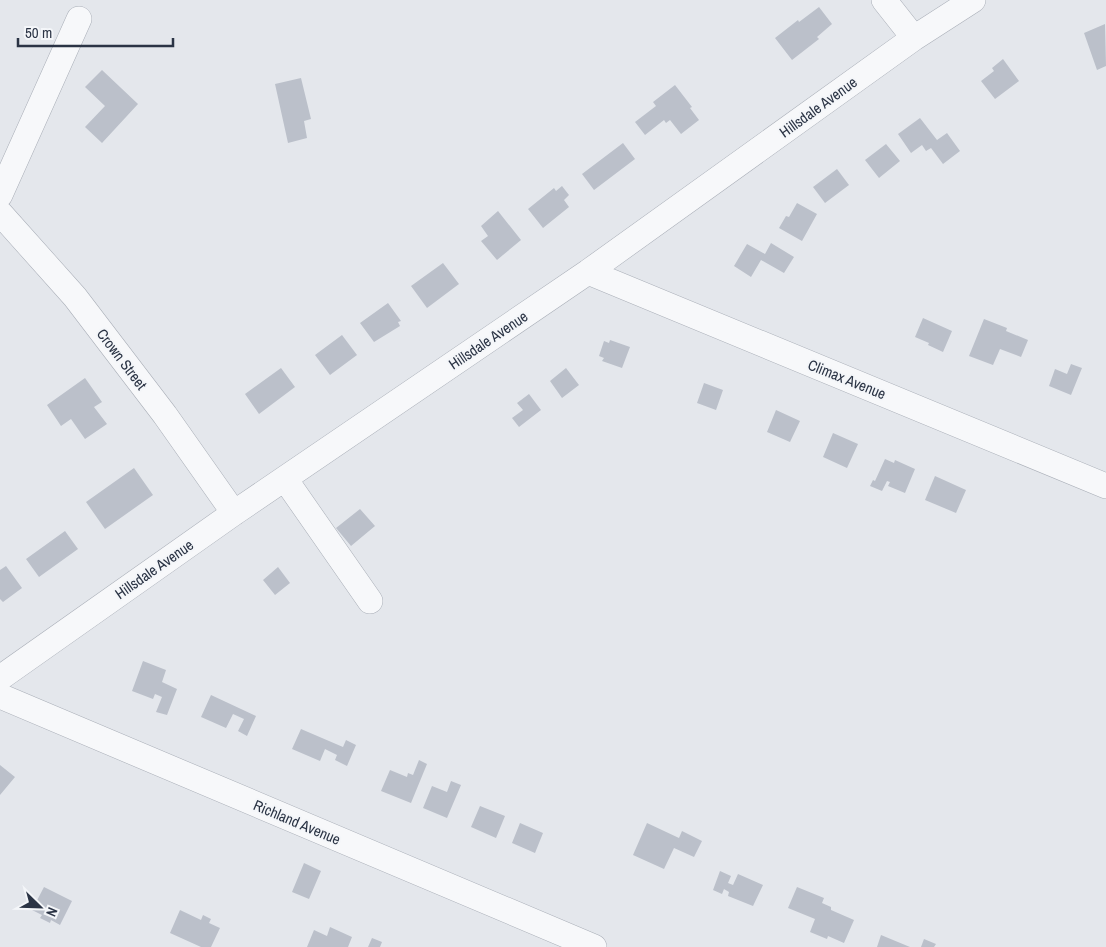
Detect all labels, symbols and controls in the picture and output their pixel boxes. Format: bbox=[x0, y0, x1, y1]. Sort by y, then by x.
scale bar bbox=[18, 15, 172, 47]
text: 50 m bbox=[25, 22, 52, 43]
street label: Hillsdale Avenue bbox=[775, 72, 861, 142]
street label: Hillsdale Avenue bbox=[444, 306, 532, 374]
street label: Crown Street bbox=[92, 324, 152, 394]
street label: Climax Avenue bbox=[805, 354, 889, 404]
street label: Hillsdale Avenue bbox=[111, 534, 198, 604]
street label: Richland Avenue bbox=[250, 794, 344, 850]
north arrow bbox=[15, 882, 65, 932]
text: N bbox=[42, 905, 62, 919]

